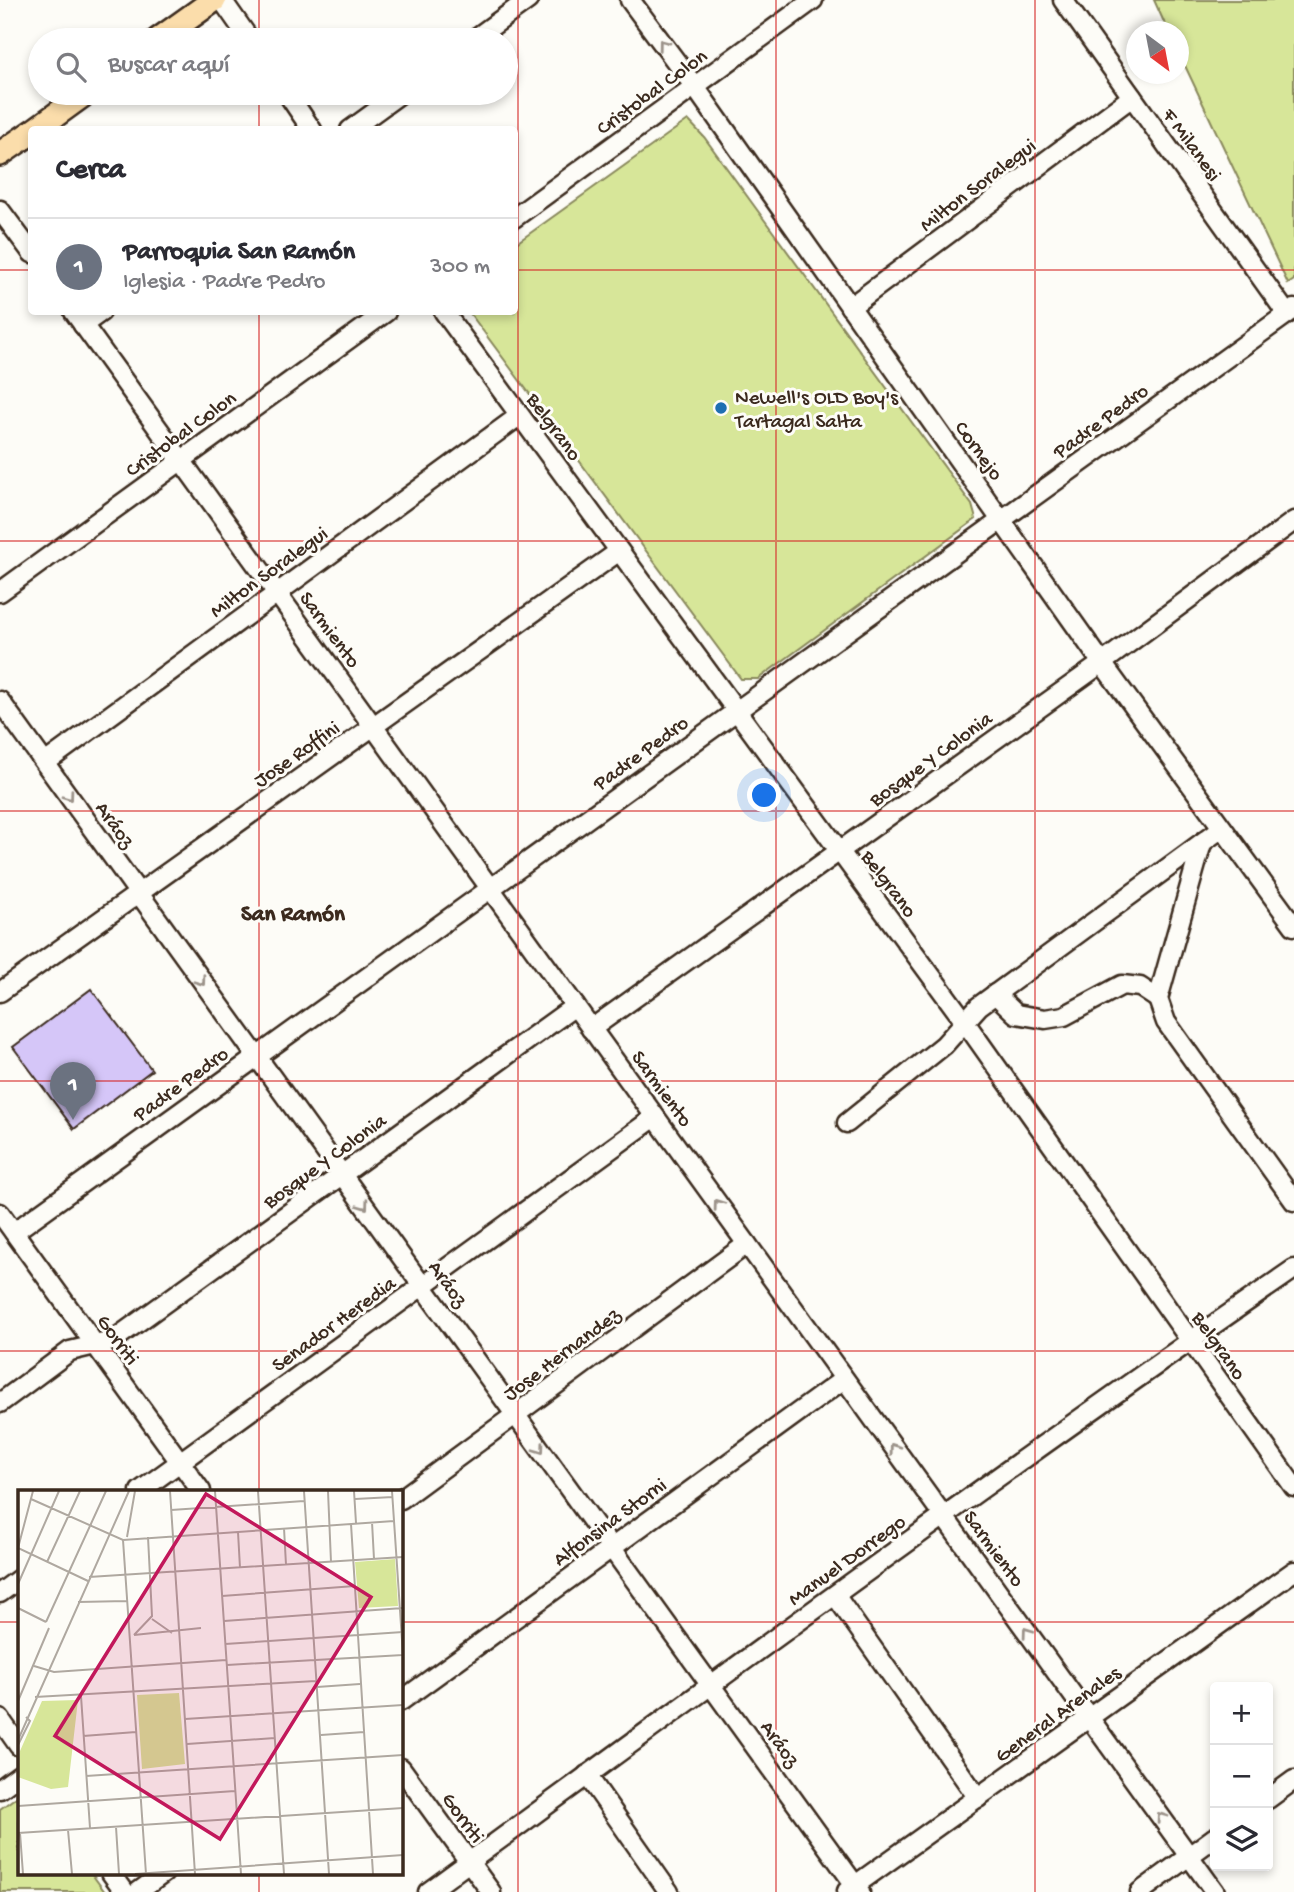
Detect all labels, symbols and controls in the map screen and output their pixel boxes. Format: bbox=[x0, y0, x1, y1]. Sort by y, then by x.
north arrow bbox=[1126, 21, 1189, 84]
search box bbox=[28, 28, 518, 105]
one-way arrow bbox=[658, 39, 671, 51]
street label: Cristobal Colon bbox=[593, 45, 713, 142]
icon: search bbox=[52, 48, 90, 86]
text: Buscar aquí bbox=[108, 51, 230, 82]
street label: F Milanesi bbox=[1155, 104, 1225, 187]
street label: Milton Soralegui bbox=[916, 135, 1042, 239]
text: Cerca bbox=[56, 154, 125, 189]
text: Parroquia San Ramón bbox=[123, 238, 355, 269]
text: 1 bbox=[74, 254, 84, 281]
text: 300 m bbox=[430, 254, 490, 281]
text: Iglesia · Padre Pedro bbox=[123, 269, 325, 296]
street label: Padre Pedro bbox=[1049, 380, 1155, 466]
street label: Cristobal Colon bbox=[122, 387, 242, 484]
place label: Newell's OLD Boy's Tartagal Salta bbox=[734, 387, 899, 436]
street label: Belgrano bbox=[519, 388, 585, 467]
marker: Newell's OLD Boy's Tartagal Salta bbox=[713, 400, 729, 416]
street label: Cornejo bbox=[947, 417, 1007, 487]
street label: Milton Soralegui bbox=[206, 523, 334, 625]
street label: Sarmiento bbox=[292, 588, 364, 674]
street label: Bosque Y Colonia bbox=[865, 707, 1000, 815]
street label: Padre Pedro bbox=[589, 712, 695, 798]
street label: Jose Roffini bbox=[250, 717, 346, 795]
your location bbox=[747, 778, 781, 812]
one-way arrow bbox=[61, 788, 73, 801]
street label: Aráoz bbox=[88, 798, 139, 855]
street label: Belgrano bbox=[853, 846, 921, 924]
district label: San Ramón bbox=[241, 902, 346, 929]
one-way arrow bbox=[193, 973, 206, 986]
street label: Padre Pedro bbox=[129, 1043, 235, 1129]
street label: Sarmiento bbox=[624, 1047, 696, 1133]
pin: 1 bbox=[50, 1062, 96, 1120]
street label: Bosque Y Colonia bbox=[259, 1109, 394, 1217]
one-way arrow bbox=[355, 1197, 368, 1210]
one-way arrow bbox=[714, 1199, 726, 1212]
street label: Aráoz bbox=[421, 1257, 472, 1314]
street label: Senador Heredia bbox=[268, 1272, 403, 1379]
street label: Jose Hernandez bbox=[500, 1303, 627, 1408]
street label: Belgrano bbox=[1184, 1307, 1250, 1386]
street label: Gorriti bbox=[89, 1311, 143, 1371]
one-way arrow bbox=[532, 1441, 545, 1454]
one-way arrow bbox=[890, 1443, 902, 1456]
street label: Alfonsina Storni bbox=[549, 1474, 673, 1573]
inset map bbox=[18, 1490, 402, 1874]
street label: Sarmiento bbox=[956, 1507, 1028, 1593]
street label: Manuel Dorrego bbox=[784, 1511, 912, 1613]
one-way arrow bbox=[1023, 1628, 1036, 1640]
street label: General Arenales bbox=[991, 1661, 1128, 1770]
map controls bbox=[1210, 1682, 1273, 1871]
button: + bbox=[1210, 1682, 1273, 1745]
street label: Aráoz bbox=[753, 1717, 804, 1774]
button: − bbox=[1210, 1745, 1273, 1808]
street label: Gorriti bbox=[434, 1789, 488, 1849]
button: layers bbox=[1210, 1808, 1273, 1871]
one-way arrow bbox=[1157, 1812, 1169, 1825]

